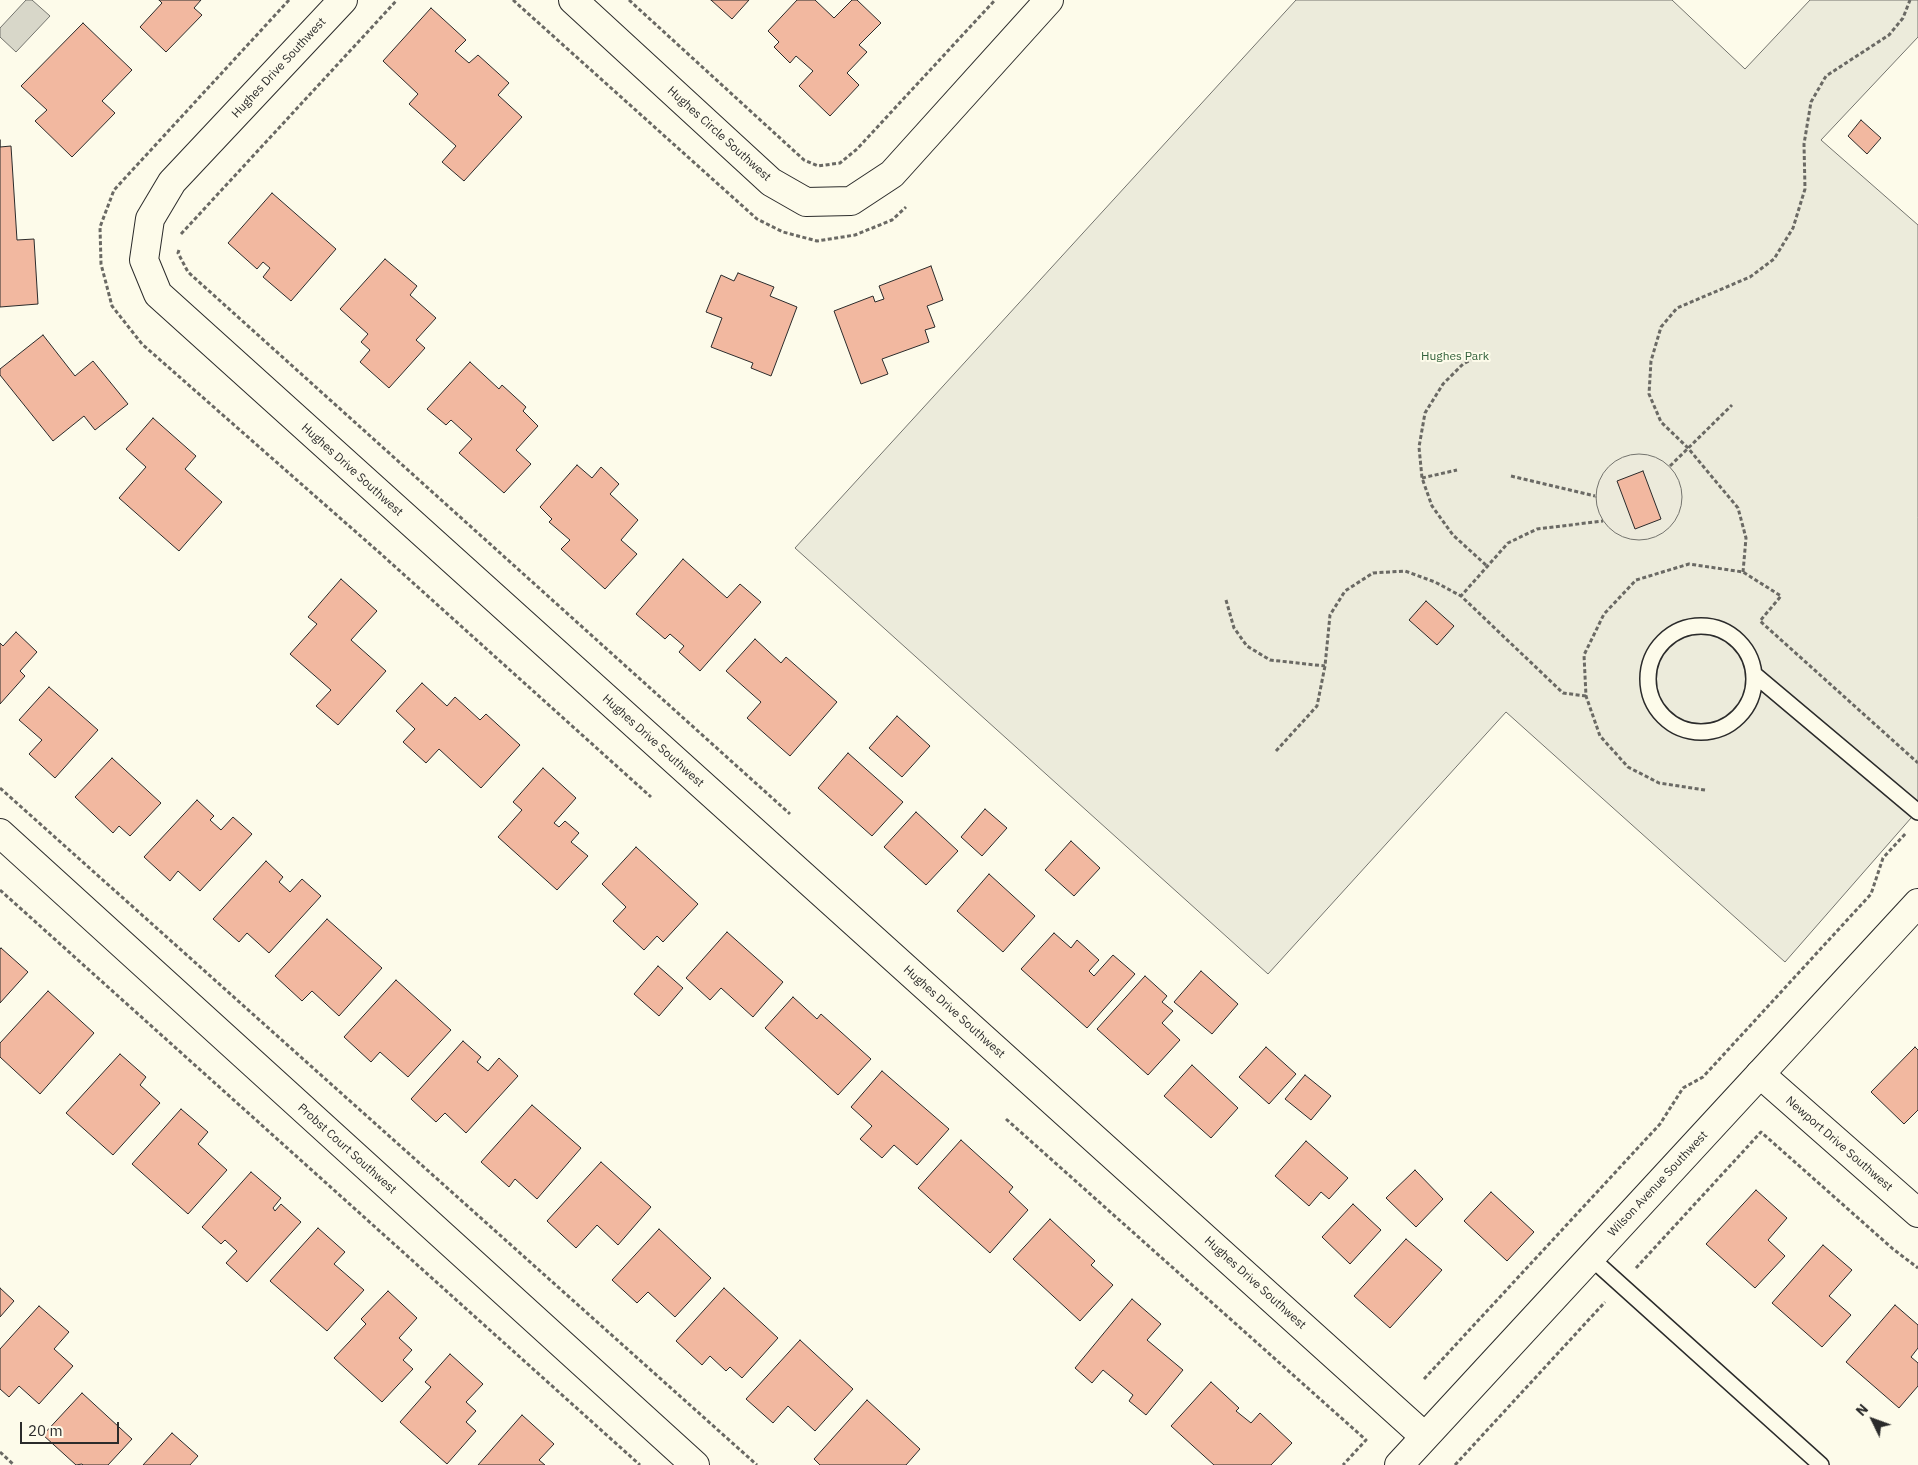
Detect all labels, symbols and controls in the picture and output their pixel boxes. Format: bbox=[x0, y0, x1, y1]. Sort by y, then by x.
street label: Hughes Drive Southwest bbox=[229, 15, 329, 121]
street label: Hughes Circle Southwest bbox=[664, 84, 774, 184]
park label: Hughes Park bbox=[1421, 350, 1489, 364]
street label: Hughes Drive Southwest bbox=[298, 421, 406, 519]
street label: Hughes Drive Southwest bbox=[599, 692, 707, 790]
street label: Hughes Drive Southwest bbox=[900, 963, 1008, 1061]
street label: Newport Drive Southwest bbox=[1782, 1094, 1896, 1194]
street label: Probst Court Southwest bbox=[295, 1101, 399, 1197]
street label: Wilson Avenue Southwest bbox=[1605, 1128, 1711, 1240]
street label: Hughes Drive Southwest bbox=[1201, 1234, 1309, 1332]
north arrow bbox=[1848, 1395, 1898, 1445]
text: N bbox=[1852, 1400, 1872, 1420]
scale bar bbox=[22, 1412, 121, 1444]
text: 20 m bbox=[28, 1421, 63, 1440]

